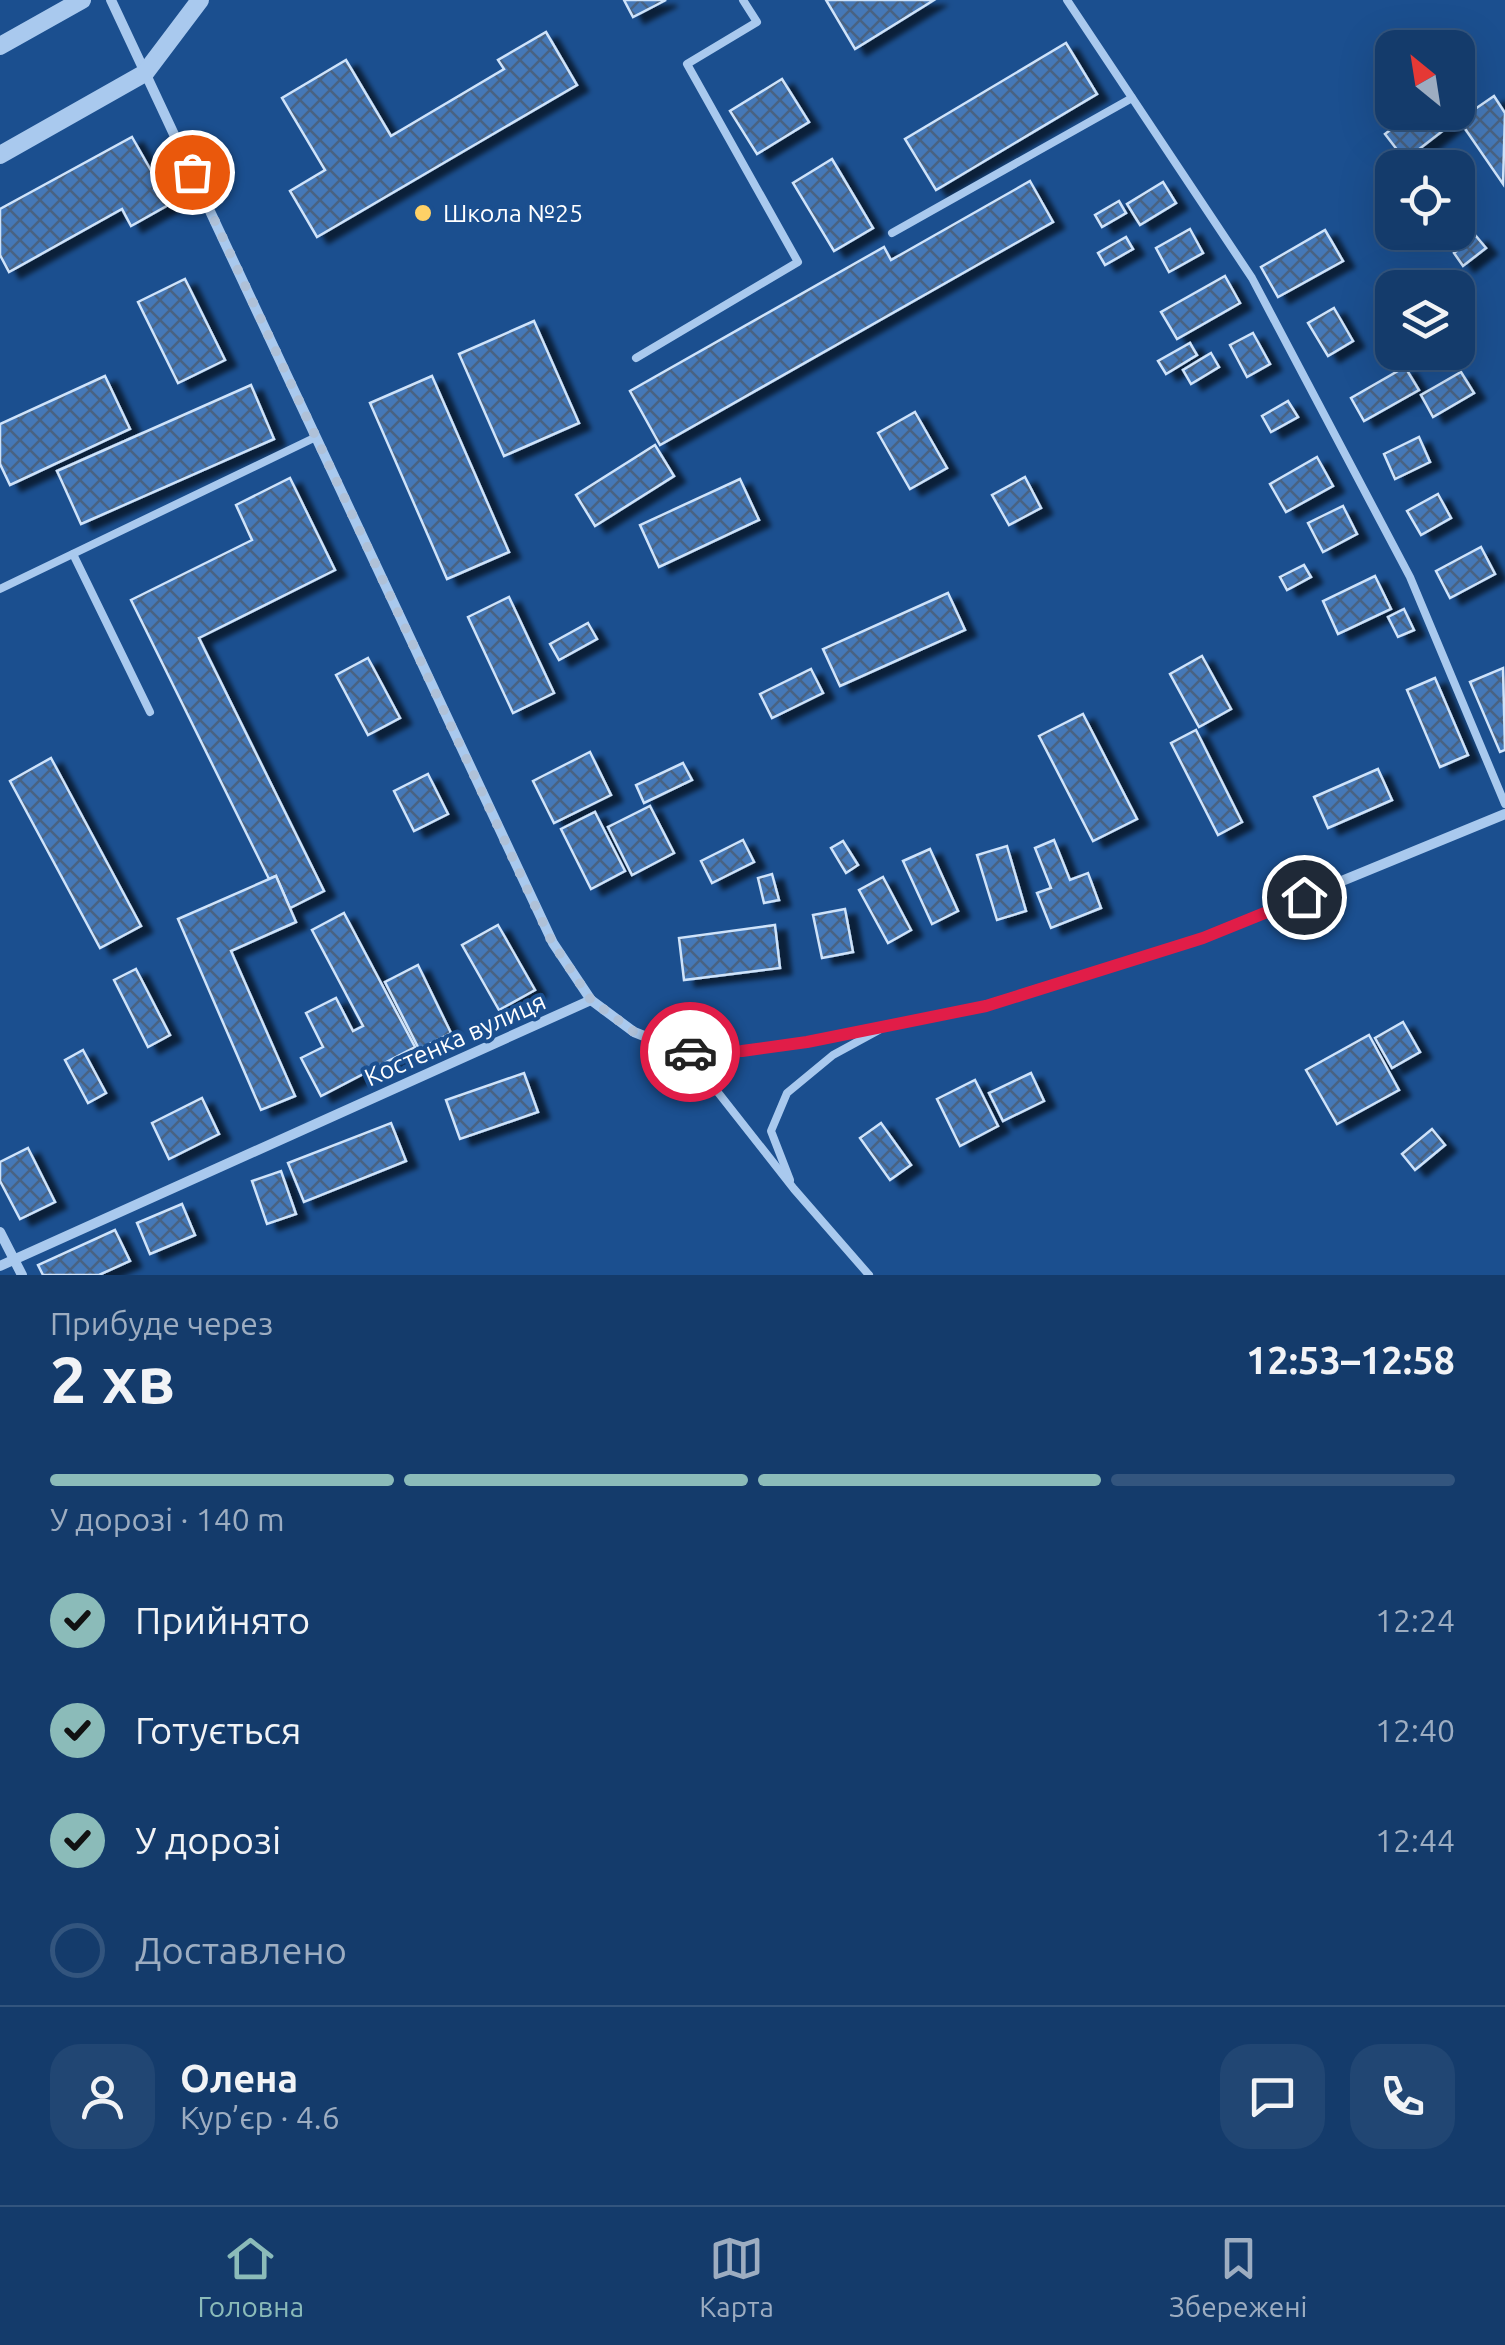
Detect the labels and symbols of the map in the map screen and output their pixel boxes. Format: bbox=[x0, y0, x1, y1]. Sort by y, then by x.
north arrow bbox=[1375, 30, 1475, 130]
pin bbox=[150, 130, 235, 215]
place label: Школа №25 bbox=[443, 199, 583, 227]
marker: Школа №25 bbox=[412, 202, 434, 224]
pin bbox=[1262, 855, 1347, 940]
street label: Костенка вулиця bbox=[360, 986, 550, 1092]
courier bbox=[640, 1002, 740, 1102]

